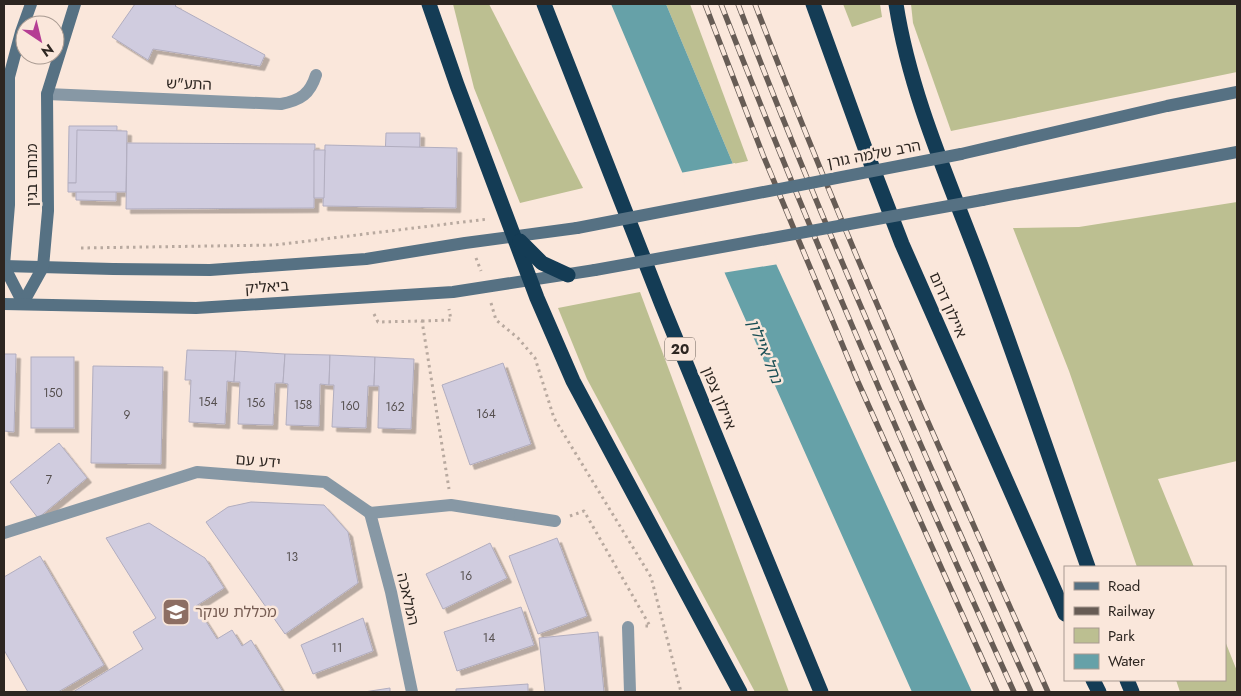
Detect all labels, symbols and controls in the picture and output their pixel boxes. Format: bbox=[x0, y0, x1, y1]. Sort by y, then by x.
north arrow bbox=[15, 15, 65, 65]
text: N bbox=[37, 39, 58, 62]
street label: התע"ש bbox=[166, 72, 212, 96]
street label: הרב שלמה גורן bbox=[825, 134, 923, 174]
street label: מנחם בגין bbox=[21, 143, 43, 207]
street label: איילון דרום bbox=[924, 269, 972, 341]
street label: ביאליק bbox=[244, 274, 290, 300]
water label: נחל איילון bbox=[742, 315, 789, 387]
road number: 20 bbox=[665, 338, 695, 360]
street label: איילון צפון bbox=[696, 363, 742, 433]
house number: 150 bbox=[43, 384, 63, 402]
house number: 154 bbox=[198, 393, 218, 411]
house number: 156 bbox=[246, 394, 266, 412]
house number: 158 bbox=[294, 396, 312, 414]
house number: 160 bbox=[340, 397, 360, 415]
house number: 162 bbox=[385, 398, 405, 416]
house number: 164 bbox=[476, 405, 496, 423]
house number: 9 bbox=[124, 406, 131, 424]
street label: ידע עם bbox=[235, 448, 281, 474]
house number: 7 bbox=[46, 471, 53, 489]
house number: 13 bbox=[286, 548, 298, 566]
legend bbox=[1064, 566, 1226, 681]
house number: 16 bbox=[460, 567, 472, 585]
street label: המלאכה bbox=[391, 570, 425, 628]
text: Road bbox=[1108, 575, 1140, 597]
school or university icon: מכללת שנקר bbox=[161, 597, 191, 627]
text: Railway bbox=[1108, 600, 1155, 622]
place label: מכללת שנקר bbox=[195, 601, 277, 623]
text: Park bbox=[1108, 625, 1135, 647]
house number: 14 bbox=[483, 629, 495, 647]
house number: 11 bbox=[332, 639, 342, 657]
text: Water bbox=[1108, 650, 1146, 672]

